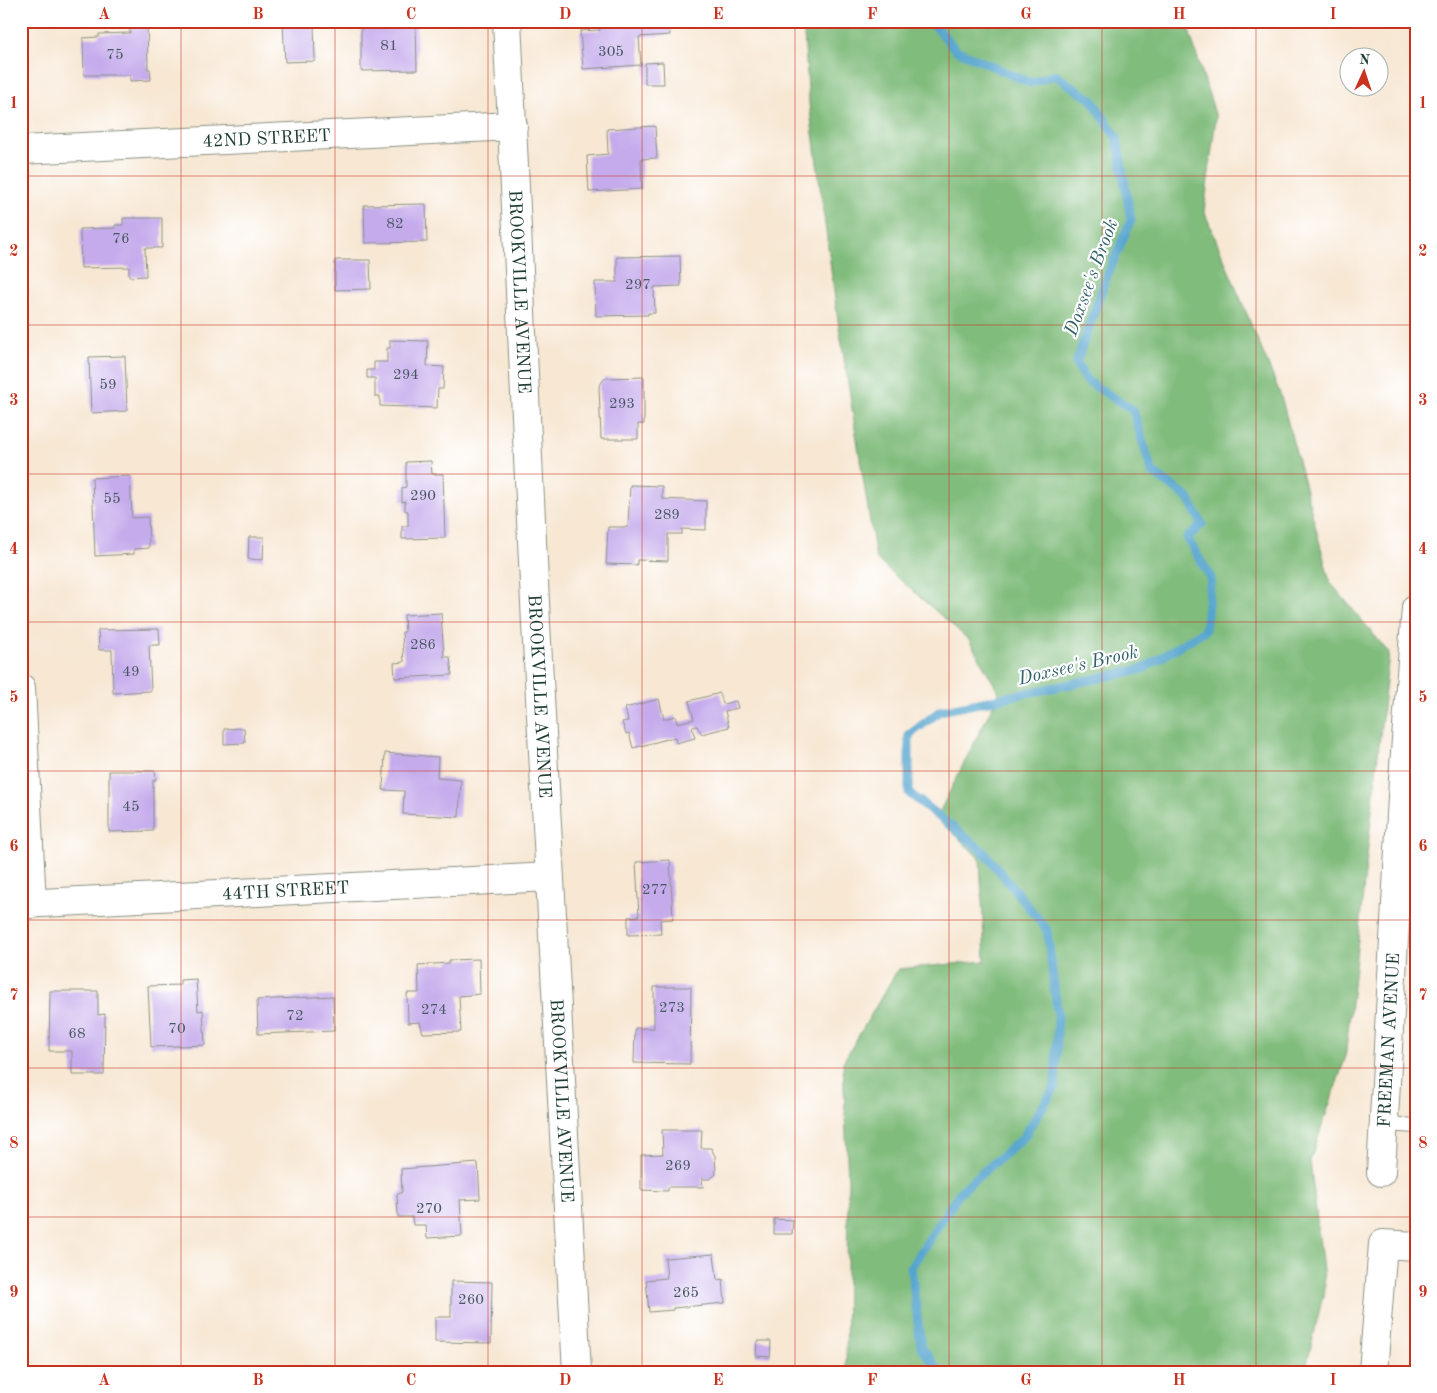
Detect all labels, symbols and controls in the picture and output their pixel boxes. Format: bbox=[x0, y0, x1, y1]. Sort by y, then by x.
text: A bbox=[98, 7, 110, 23]
text: B bbox=[252, 7, 264, 23]
text: C bbox=[406, 7, 416, 23]
text: D bbox=[559, 7, 571, 23]
text: E bbox=[712, 7, 724, 23]
text: F bbox=[867, 7, 878, 23]
text: G bbox=[1020, 7, 1032, 23]
text: H bbox=[1172, 7, 1186, 23]
text: I bbox=[1329, 7, 1337, 23]
house number: 81 bbox=[380, 39, 398, 54]
house number: 305 bbox=[598, 45, 624, 60]
house number: 75 bbox=[106, 48, 124, 63]
north arrow bbox=[1340, 48, 1390, 98]
text: N bbox=[1359, 53, 1371, 67]
text: 1 bbox=[9, 96, 19, 112]
text: 1 bbox=[1418, 96, 1428, 112]
street label: 42ND STREET bbox=[202, 127, 331, 151]
street label: BROOKVILLE AVENUE bbox=[505, 189, 533, 394]
house number: 82 bbox=[386, 217, 404, 232]
water label: Doxsee's Brook bbox=[1062, 217, 1122, 340]
house number: 76 bbox=[112, 232, 130, 247]
text: 2 bbox=[9, 244, 19, 260]
text: 2 bbox=[1418, 244, 1428, 260]
house number: 297 bbox=[625, 278, 651, 293]
house number: 294 bbox=[393, 368, 419, 383]
house number: 59 bbox=[99, 378, 117, 393]
text: 3 bbox=[9, 393, 19, 409]
text: 3 bbox=[1418, 393, 1428, 409]
house number: 293 bbox=[609, 397, 635, 412]
house number: 290 bbox=[410, 489, 436, 504]
house number: 55 bbox=[103, 492, 121, 507]
house number: 289 bbox=[654, 508, 680, 523]
text: 4 bbox=[9, 542, 19, 558]
text: 4 bbox=[1418, 542, 1428, 558]
street label: BROOKVILLE AVENUE bbox=[525, 594, 554, 799]
house number: 286 bbox=[410, 638, 436, 653]
water label: Doxsee's Brook bbox=[1016, 643, 1141, 690]
house number: 49 bbox=[122, 665, 140, 680]
text: 5 bbox=[9, 690, 19, 706]
text: 5 bbox=[1418, 690, 1428, 706]
house number: 45 bbox=[122, 800, 140, 815]
text: 6 bbox=[9, 839, 19, 855]
text: 6 bbox=[1418, 839, 1428, 855]
street label: 44TH STREET bbox=[222, 879, 350, 904]
house number: 277 bbox=[642, 883, 668, 898]
street label: FREEMAN AVENUE bbox=[1375, 952, 1403, 1128]
text: 7 bbox=[9, 988, 19, 1004]
text: 7 bbox=[1418, 988, 1428, 1004]
street label: BROOKVILLE AVENUE bbox=[547, 998, 576, 1203]
house number: 273 bbox=[659, 1001, 685, 1016]
house number: 274 bbox=[421, 1003, 447, 1018]
house number: 72 bbox=[286, 1009, 304, 1024]
house number: 70 bbox=[168, 1022, 186, 1037]
house number: 68 bbox=[68, 1027, 86, 1042]
text: 8 bbox=[9, 1136, 19, 1152]
text: 8 bbox=[1418, 1136, 1428, 1152]
house number: 269 bbox=[665, 1159, 691, 1174]
house number: 270 bbox=[416, 1202, 442, 1217]
text: 9 bbox=[9, 1285, 19, 1301]
text: 9 bbox=[1418, 1285, 1428, 1301]
house number: 265 bbox=[673, 1286, 699, 1301]
house number: 260 bbox=[458, 1293, 484, 1308]
text: A bbox=[98, 1373, 110, 1389]
text: B bbox=[252, 1373, 264, 1389]
text: C bbox=[406, 1373, 416, 1389]
text: D bbox=[559, 1373, 571, 1389]
text: E bbox=[712, 1373, 724, 1389]
text: F bbox=[867, 1373, 878, 1389]
text: G bbox=[1020, 1373, 1032, 1389]
text: H bbox=[1172, 1373, 1186, 1389]
text: I bbox=[1329, 1373, 1337, 1389]

